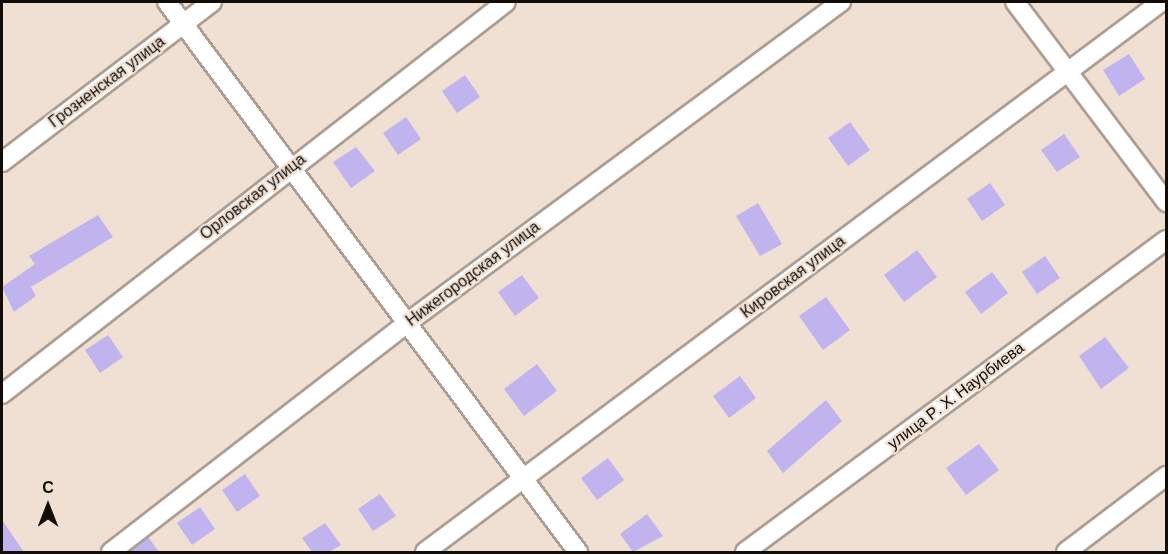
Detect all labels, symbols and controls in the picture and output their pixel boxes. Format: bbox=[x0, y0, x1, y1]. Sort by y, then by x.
street label: Грозненская улица bbox=[45, 32, 169, 132]
street label: Орловская улица bbox=[196, 150, 310, 244]
street label: Нижегородская улица bbox=[402, 217, 544, 331]
street label: Кировская улица bbox=[737, 232, 849, 322]
street label: улица Р. Х. Наурбиева bbox=[884, 338, 1028, 454]
north arrow bbox=[18, 476, 78, 536]
text: С bbox=[42, 477, 54, 498]

